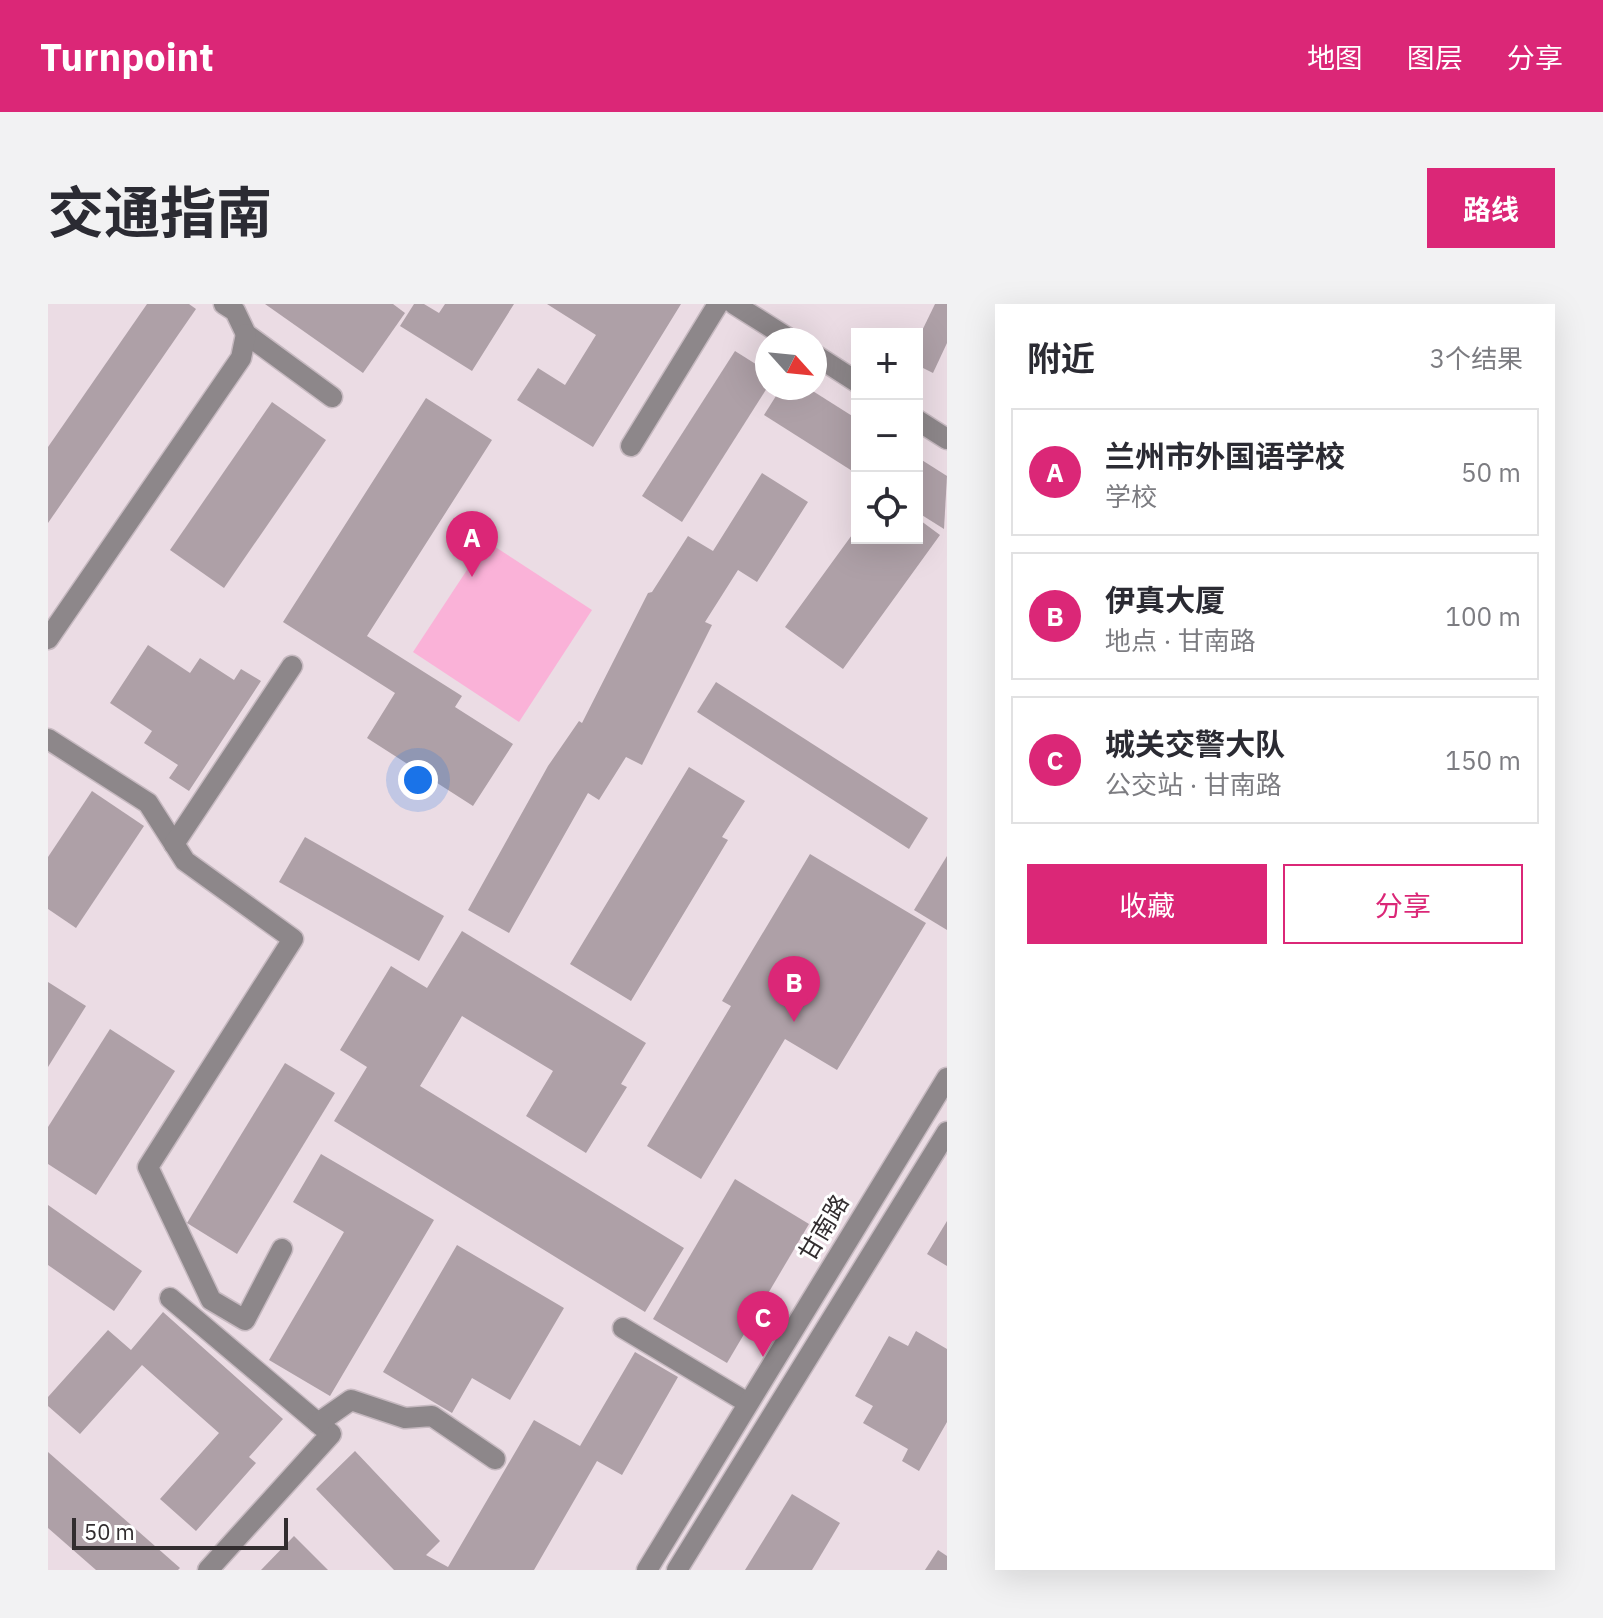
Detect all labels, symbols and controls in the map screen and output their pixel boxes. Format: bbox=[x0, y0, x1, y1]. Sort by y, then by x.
text: Turnpoint bbox=[40, 32, 214, 81]
text: 地图 bbox=[1307, 39, 1363, 76]
text: 图层 bbox=[1407, 39, 1463, 76]
text: 分享 bbox=[1507, 39, 1563, 76]
button: 路线 bbox=[1427, 168, 1555, 248]
text: 交通指南 bbox=[48, 176, 272, 248]
north arrow bbox=[755, 328, 827, 400]
map controls bbox=[851, 328, 923, 544]
button: + bbox=[851, 328, 923, 400]
text: 附近 bbox=[1027, 336, 1095, 380]
text: 3个结果 bbox=[1429, 341, 1523, 375]
button: − bbox=[851, 400, 923, 472]
text: 兰州市外国语学校 bbox=[1105, 436, 1345, 475]
text: A bbox=[1046, 455, 1064, 489]
text: 50 m bbox=[1461, 455, 1521, 489]
button: locate bbox=[851, 472, 923, 544]
text: 学校 bbox=[1105, 479, 1157, 513]
pin: A bbox=[446, 511, 498, 577]
text: 伊真大厦 bbox=[1105, 580, 1225, 619]
text: B bbox=[1046, 599, 1064, 633]
text: 100 m bbox=[1445, 599, 1521, 633]
text: 地点 · 甘南路 bbox=[1105, 623, 1256, 657]
text: 城关交警大队 bbox=[1105, 724, 1285, 763]
text: C bbox=[1047, 743, 1063, 777]
text: 150 m bbox=[1445, 743, 1521, 777]
your location bbox=[398, 760, 438, 800]
text: 公交站 · 甘南路 bbox=[1105, 767, 1282, 801]
button: 收藏 bbox=[1027, 864, 1267, 944]
button: 分享 bbox=[1283, 864, 1523, 944]
pin: B bbox=[768, 956, 820, 1022]
street label: 甘南路 bbox=[791, 1188, 855, 1267]
pin: C bbox=[737, 1291, 789, 1357]
scale bar bbox=[72, 1514, 288, 1550]
text: 50 m bbox=[84, 1517, 135, 1546]

